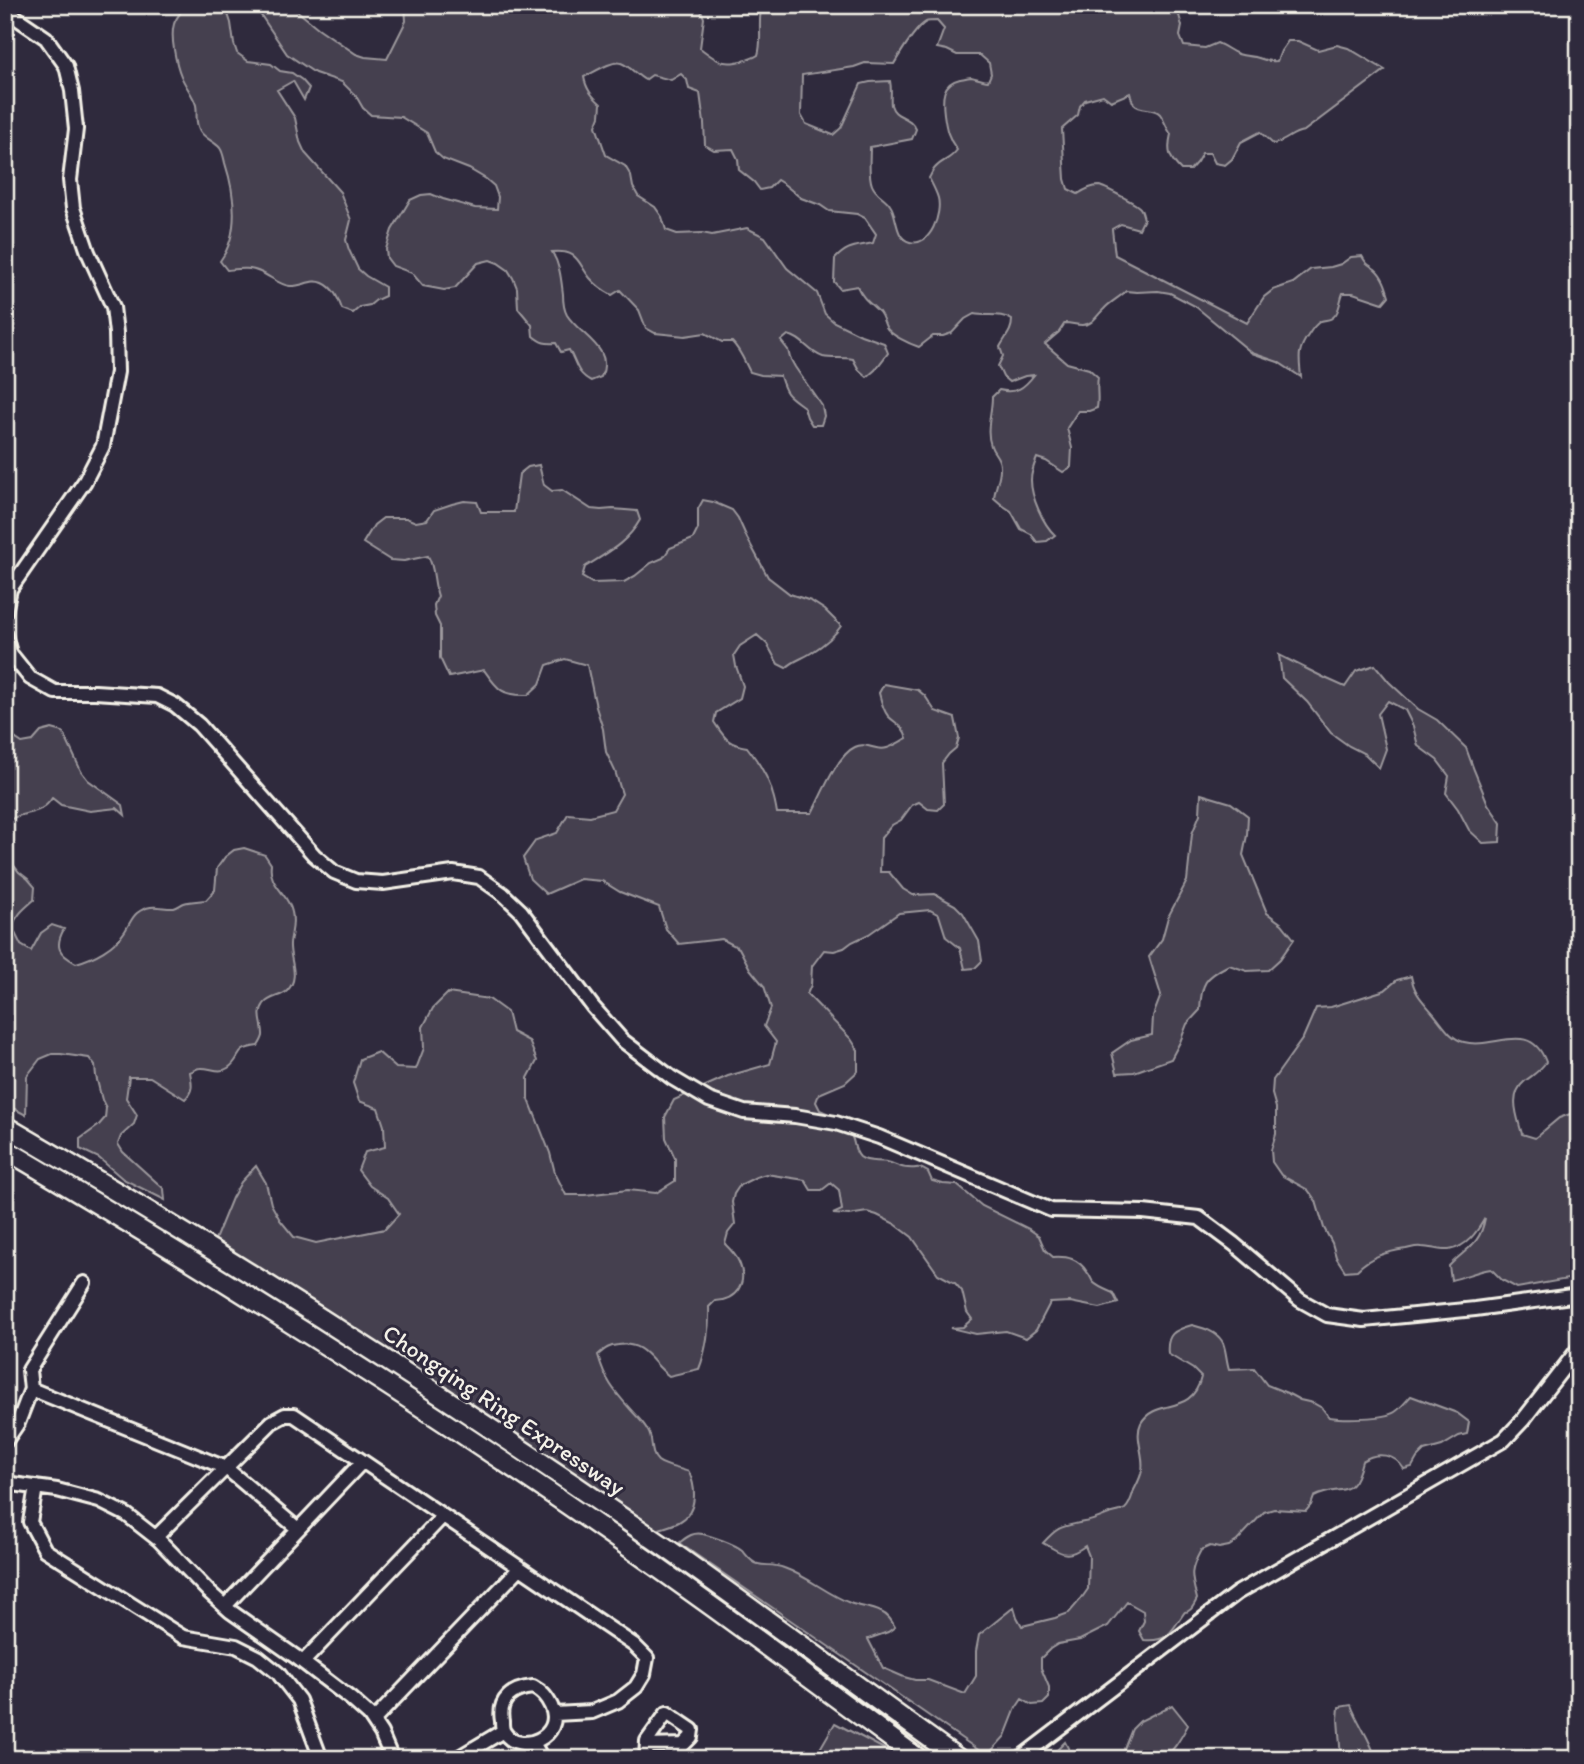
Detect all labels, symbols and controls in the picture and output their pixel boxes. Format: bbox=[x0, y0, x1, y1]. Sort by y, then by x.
street label: Chongqing Ring Expressway bbox=[378, 1318, 631, 1502]

